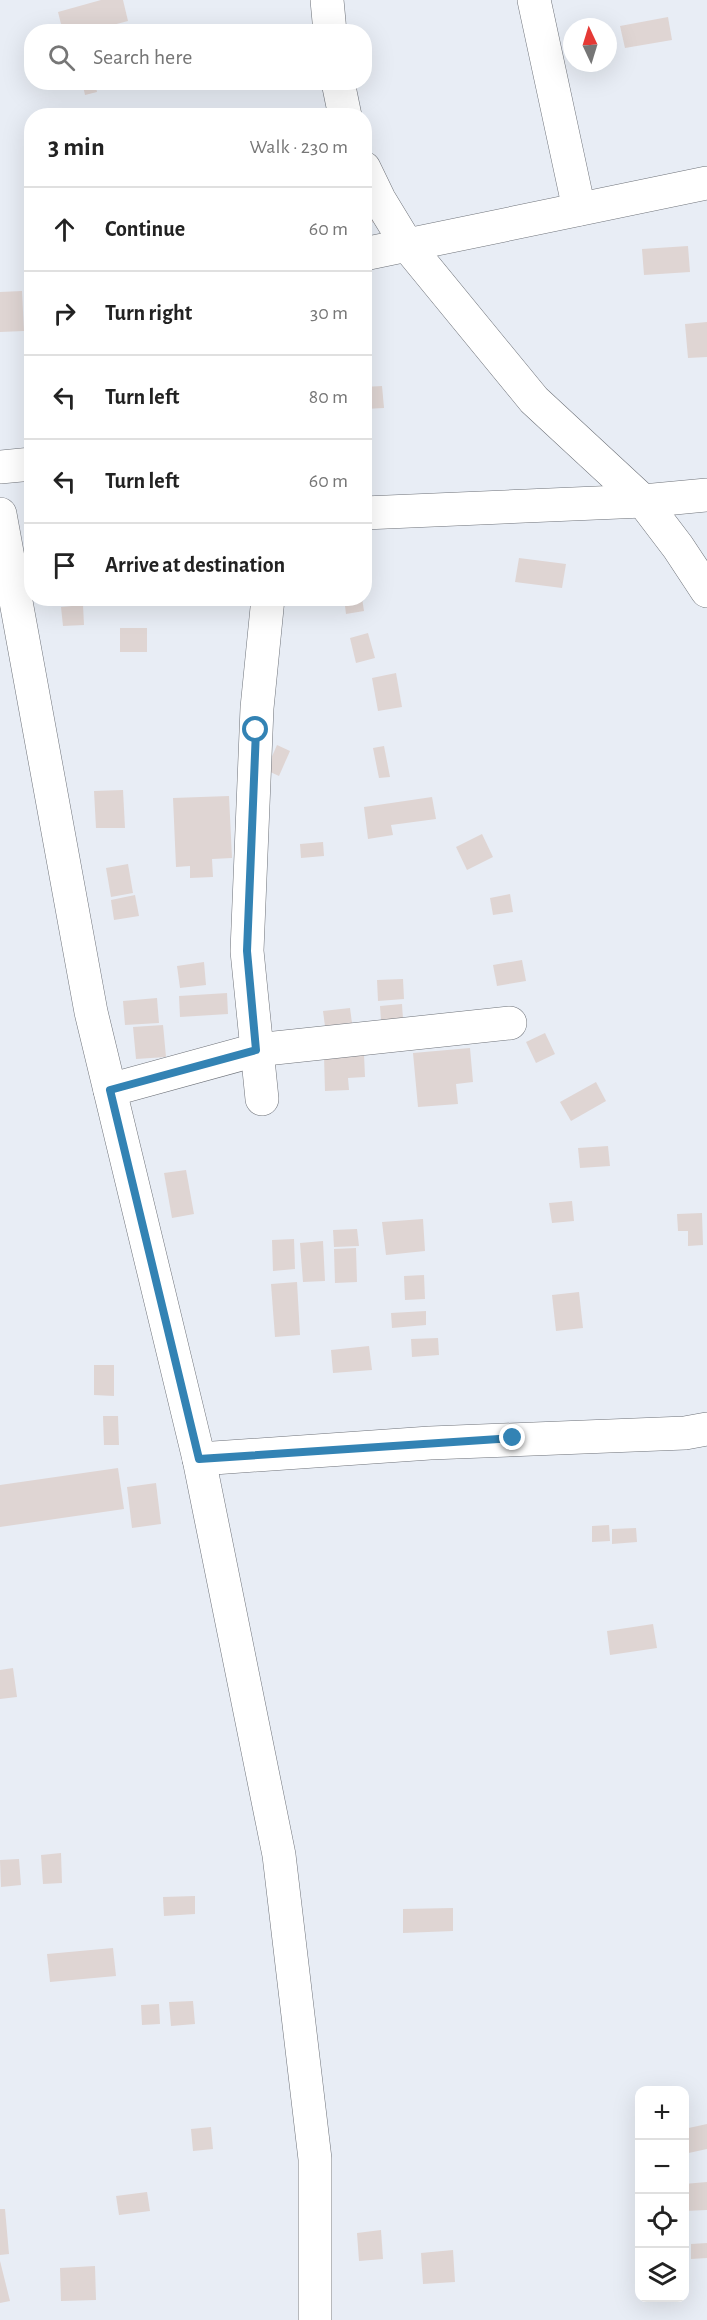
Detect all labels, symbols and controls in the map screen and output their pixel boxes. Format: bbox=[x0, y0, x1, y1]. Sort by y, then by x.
north arrow bbox=[563, 18, 617, 72]
search box bbox=[24, 24, 372, 90]
icon: search bbox=[45, 41, 78, 74]
text: Search here bbox=[93, 46, 192, 68]
text: 3 min bbox=[48, 134, 105, 160]
text: Walk · 230 m bbox=[250, 137, 348, 157]
icon: ahead bbox=[48, 213, 81, 246]
text: Continue bbox=[105, 218, 185, 240]
text: 60 m bbox=[309, 219, 348, 239]
icon: right bbox=[48, 297, 81, 330]
text: Turn right bbox=[105, 302, 192, 324]
text: 30 m bbox=[310, 303, 348, 323]
icon: left bbox=[48, 381, 81, 414]
text: Turn left bbox=[105, 386, 179, 408]
text: 80 m bbox=[309, 387, 348, 407]
icon: left bbox=[48, 465, 81, 498]
text: Turn left bbox=[105, 470, 179, 492]
text: 60 m bbox=[309, 471, 348, 491]
icon: arrive bbox=[48, 549, 81, 582]
text: Arrive at destination bbox=[105, 554, 285, 576]
route start bbox=[242, 716, 268, 742]
route end bbox=[499, 1424, 525, 1450]
map controls bbox=[635, 2086, 689, 2302]
button: + bbox=[635, 2086, 689, 2140]
button: − bbox=[635, 2140, 689, 2194]
button: locate bbox=[635, 2194, 689, 2248]
button: layers bbox=[635, 2248, 689, 2302]

